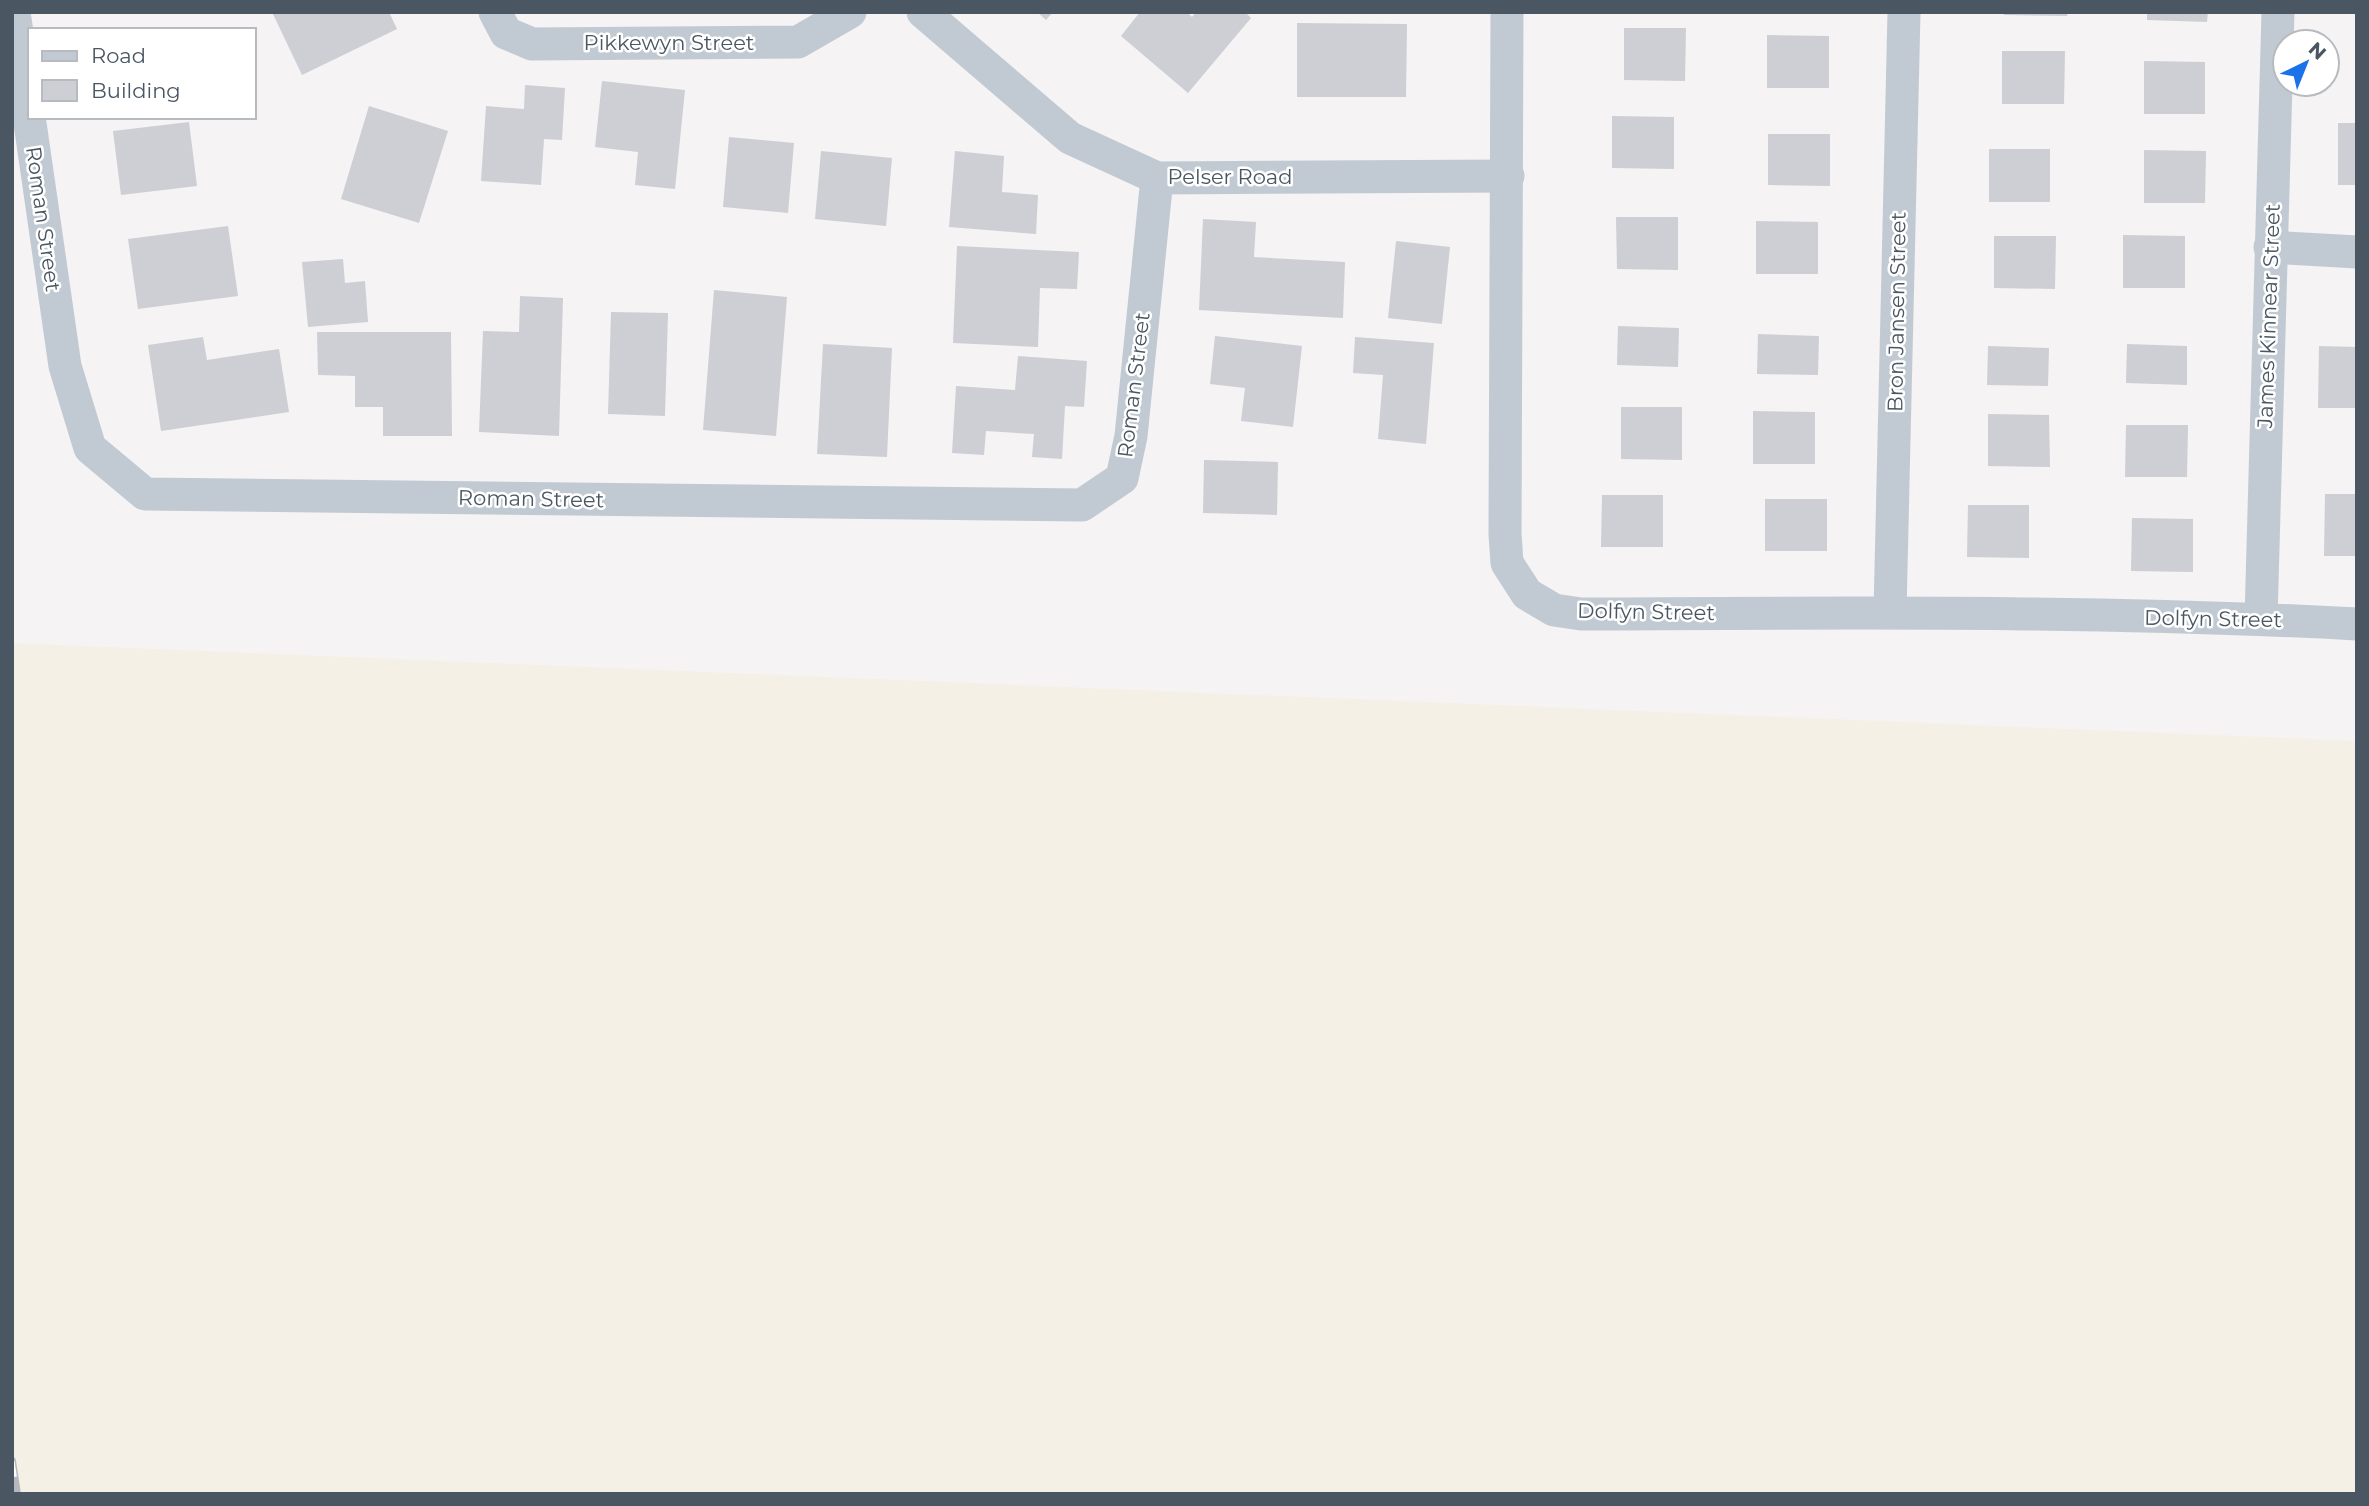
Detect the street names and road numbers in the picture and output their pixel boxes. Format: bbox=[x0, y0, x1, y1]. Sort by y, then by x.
street label: Pikkewyn Street bbox=[584, 30, 754, 55]
street label: Roman Street bbox=[21, 145, 66, 293]
street label: Pelser Road bbox=[1168, 164, 1292, 189]
street label: James Kinnear Street bbox=[2252, 203, 2285, 430]
street label: Bron Jansen Street bbox=[1882, 212, 1911, 412]
street label: Roman Street bbox=[1112, 311, 1155, 459]
street label: Roman Street bbox=[458, 485, 604, 512]
street label: Dolfyn Street bbox=[1577, 598, 1715, 625]
street label: Dolfyn Street bbox=[2144, 605, 2282, 632]

